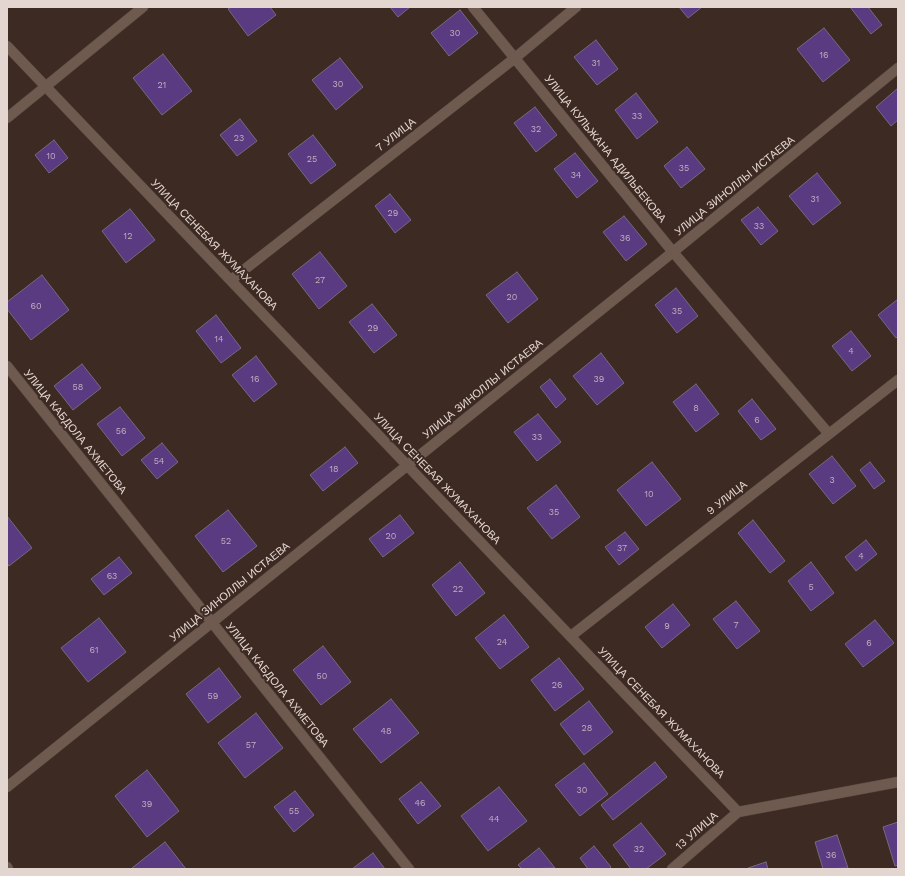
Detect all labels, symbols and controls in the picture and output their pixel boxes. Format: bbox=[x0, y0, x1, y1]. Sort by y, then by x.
house number: 30 bbox=[450, 28, 460, 38]
house number: 16 bbox=[820, 50, 828, 60]
house number: 31 bbox=[592, 58, 600, 68]
street label: УЛИЦА КУЛЬЖАНА АДИЛЬБЕКОВА bbox=[541, 73, 669, 225]
house number: 30 bbox=[333, 79, 343, 89]
house number: 21 bbox=[158, 80, 166, 90]
house number: 33 bbox=[632, 111, 642, 121]
street label: 7 УЛИЦА bbox=[373, 115, 419, 155]
house number: 32 bbox=[531, 124, 541, 134]
house number: 23 bbox=[234, 133, 244, 143]
street label: УЛИЦА ЗИНОЛЛЫ ИСТАЕВА bbox=[672, 133, 798, 239]
house number: 10 bbox=[46, 151, 56, 161]
house number: 25 bbox=[307, 154, 317, 164]
house number: 35 bbox=[679, 163, 689, 173]
house number: 34 bbox=[571, 170, 581, 180]
street label: УЛИЦА СЕНЕБАЯ ЖУМАХАНОВА bbox=[148, 177, 280, 313]
house number: 31 bbox=[811, 194, 819, 204]
house number: 29 bbox=[388, 208, 398, 218]
house number: 33 bbox=[754, 221, 764, 231]
house number: 12 bbox=[124, 231, 132, 241]
house number: 36 bbox=[620, 233, 630, 243]
house number: 27 bbox=[315, 275, 325, 285]
house number: 20 bbox=[507, 292, 517, 302]
house number: 60 bbox=[30, 301, 42, 311]
house number: 35 bbox=[672, 306, 682, 316]
house number: 29 bbox=[368, 323, 378, 333]
house number: 14 bbox=[214, 334, 224, 344]
street label: УЛИЦА ЗИНОЛЛЫ ИСТАЕВА bbox=[420, 336, 546, 442]
house number: 4 bbox=[848, 346, 854, 356]
street label: УЛИЦА КАБДОЛА АХМЕТОВА bbox=[21, 367, 129, 497]
house number: 16 bbox=[251, 374, 259, 384]
house number: 39 bbox=[594, 374, 604, 384]
house number: 58 bbox=[73, 382, 83, 392]
house number: 8 bbox=[693, 403, 699, 413]
street label: УЛИЦА СЕНЕБАЯ ЖУМАХАНОВА bbox=[371, 411, 503, 547]
house number: 6 bbox=[754, 415, 760, 425]
house number: 56 bbox=[116, 426, 126, 436]
house number: 33 bbox=[532, 432, 542, 442]
house number: 54 bbox=[154, 456, 164, 466]
house number: 18 bbox=[329, 464, 339, 474]
house number: 3 bbox=[829, 475, 835, 485]
street label: 9 УЛИЦА bbox=[704, 478, 750, 518]
house number: 10 bbox=[644, 489, 654, 499]
house number: 35 bbox=[549, 507, 559, 517]
house number: 20 bbox=[386, 531, 396, 541]
house number: 52 bbox=[221, 536, 231, 546]
street label: УЛИЦА ЗИНОЛЛЫ ИСТАЕВА bbox=[167, 539, 293, 645]
house number: 37 bbox=[617, 543, 627, 553]
house number: 4 bbox=[858, 551, 864, 561]
house number: 63 bbox=[107, 571, 117, 581]
house number: 5 bbox=[808, 582, 814, 592]
house number: 22 bbox=[453, 584, 463, 594]
street label: УЛИЦА КАБДОЛА АХМЕТОВА bbox=[223, 620, 331, 750]
house number: 7 bbox=[733, 620, 739, 630]
house number: 9 bbox=[664, 621, 670, 631]
house number: 24 bbox=[497, 637, 507, 647]
house number: 6 bbox=[866, 638, 872, 648]
house number: 61 bbox=[90, 645, 98, 655]
street label: УЛИЦА СЕНЕБАЯ ЖУМАХАНОВА bbox=[595, 645, 727, 781]
house number: 50 bbox=[317, 671, 327, 681]
house number: 26 bbox=[552, 680, 562, 690]
house number: 59 bbox=[208, 691, 218, 701]
house number: 28 bbox=[582, 723, 592, 733]
house number: 48 bbox=[380, 726, 392, 736]
house number: 57 bbox=[246, 740, 256, 750]
house number: 30 bbox=[577, 785, 587, 795]
house number: 46 bbox=[415, 798, 425, 808]
house number: 39 bbox=[142, 799, 152, 809]
house number: 55 bbox=[289, 806, 299, 816]
street label: 13 УЛИЦА bbox=[673, 809, 721, 853]
house number: 44 bbox=[489, 814, 499, 824]
house number: 32 bbox=[634, 844, 644, 854]
house number: 36 bbox=[826, 850, 836, 860]

